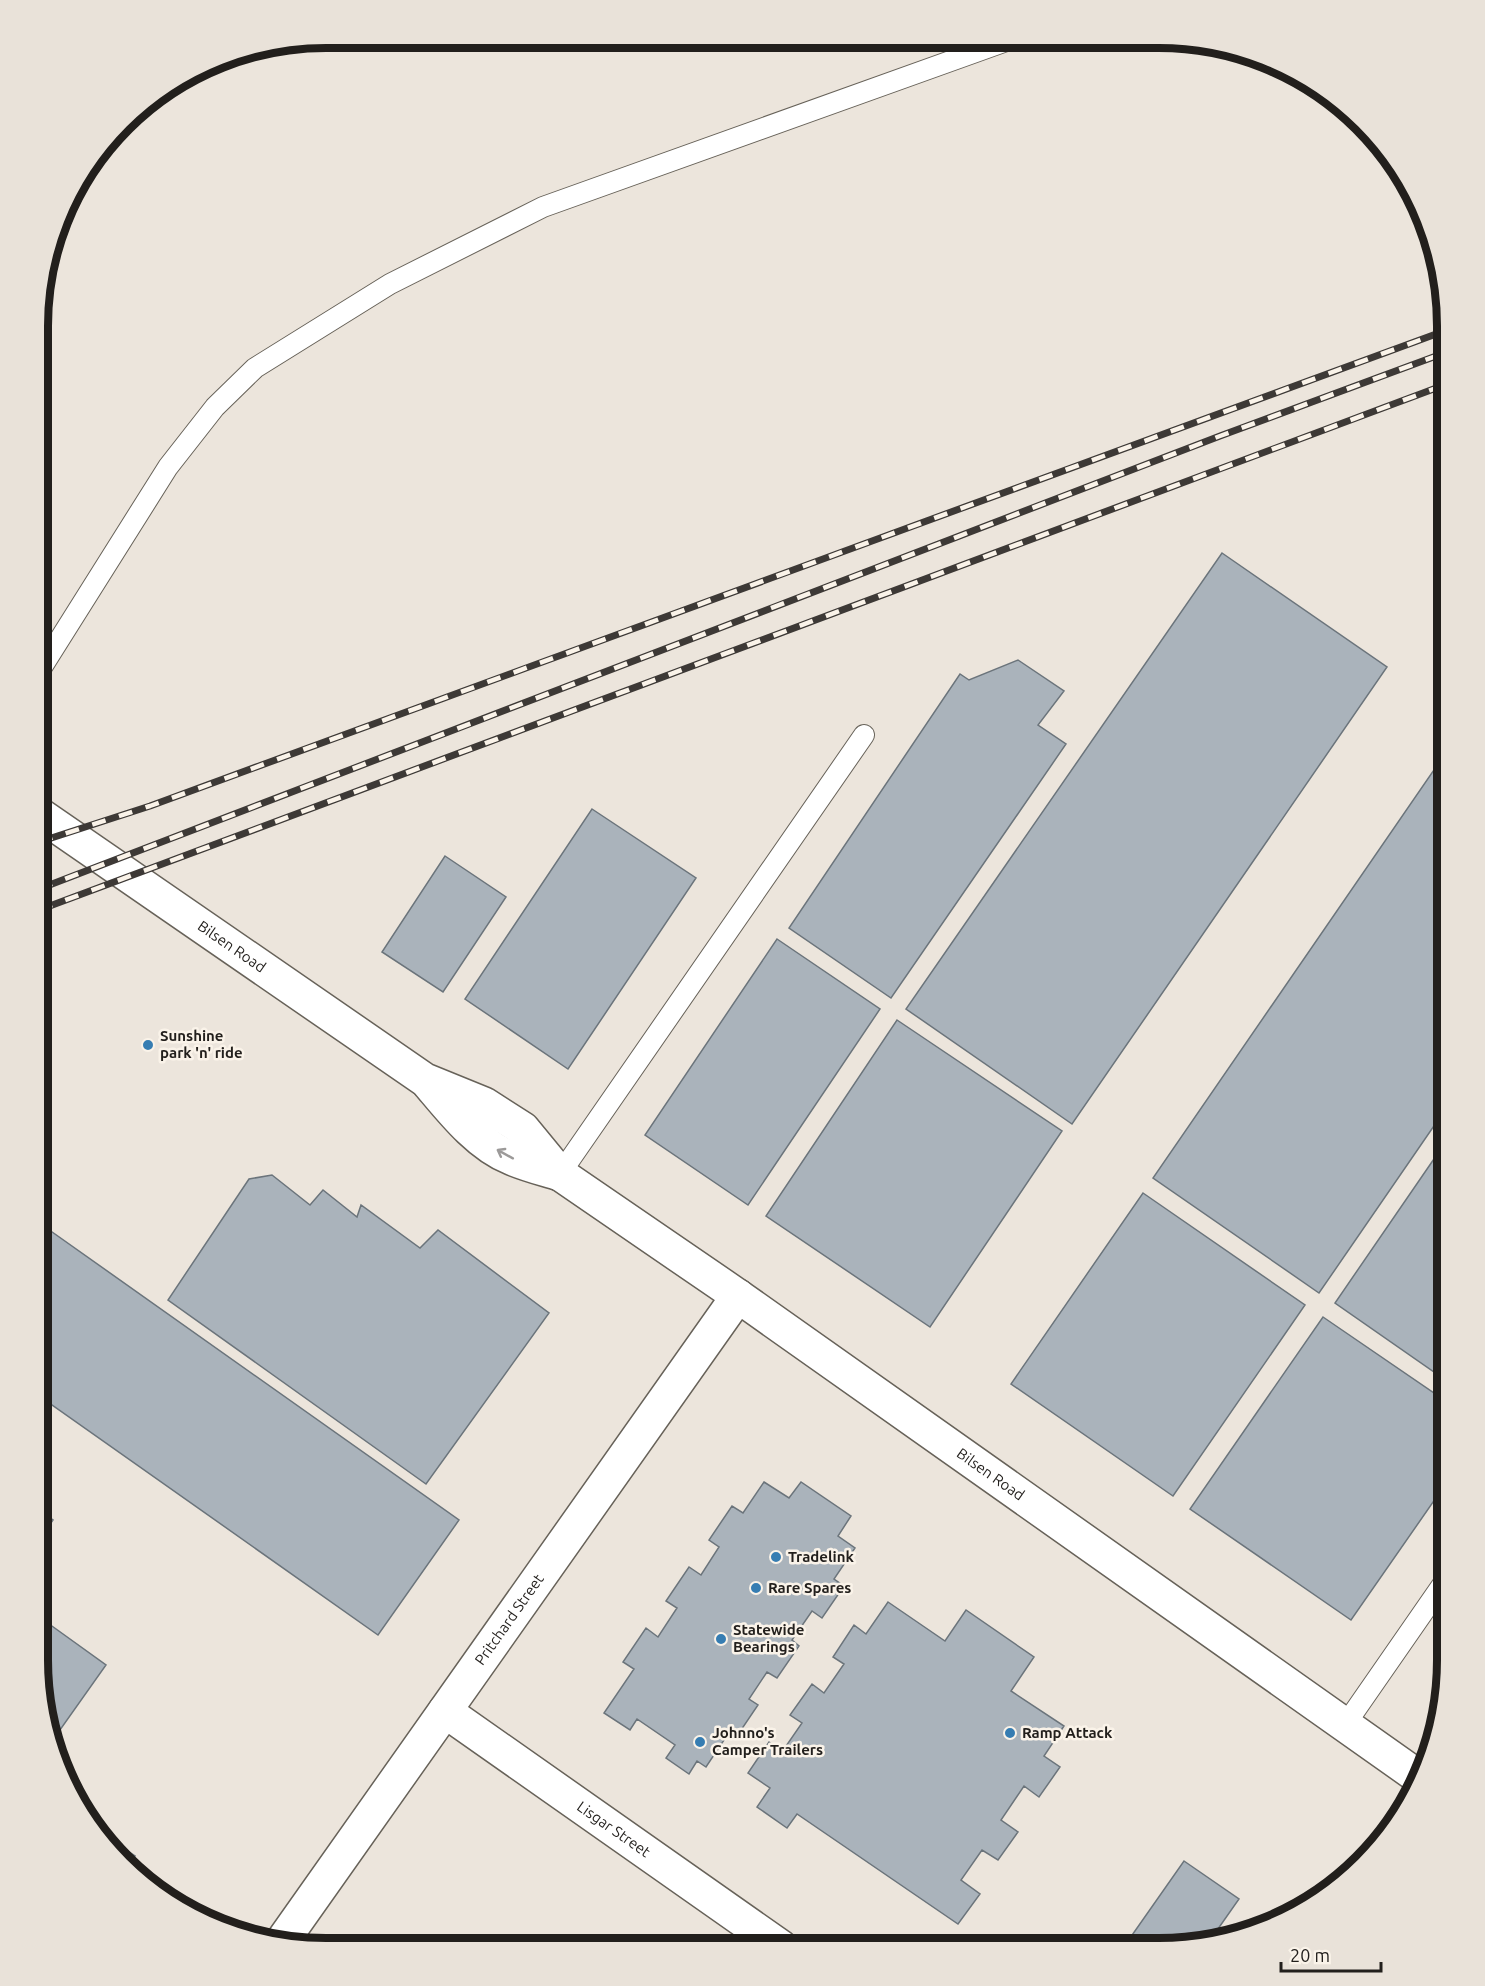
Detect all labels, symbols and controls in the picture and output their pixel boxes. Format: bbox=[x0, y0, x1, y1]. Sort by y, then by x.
street label: Bilsen Road bbox=[195, 917, 269, 976]
place label: Sunshine park 'n' ride bbox=[160, 1027, 243, 1061]
marker: Sunshine park 'n' ride bbox=[141, 1038, 155, 1052]
one-way arrow bbox=[497, 1148, 514, 1160]
street label: Bilsen Road bbox=[954, 1444, 1028, 1504]
place label: Tradelink bbox=[788, 1548, 854, 1565]
marker: Tradelink bbox=[769, 1550, 783, 1564]
street label: Pritchard Street bbox=[471, 1570, 547, 1668]
place label: Rare Spares bbox=[768, 1579, 851, 1596]
marker: Rare Spares bbox=[749, 1581, 763, 1595]
place label: Statewide Bearings bbox=[733, 1621, 804, 1655]
marker: Statewide Bearings bbox=[714, 1632, 728, 1646]
place label: Johnno's Camper Trailers bbox=[712, 1724, 823, 1758]
place label: Ramp Attack bbox=[1022, 1724, 1113, 1741]
marker: Ramp Attack bbox=[1003, 1726, 1017, 1740]
marker: Johnno's Camper Trailers bbox=[693, 1735, 707, 1749]
street label: Lisgar Street bbox=[574, 1798, 654, 1860]
scale bar bbox=[1281, 1935, 1382, 1973]
text: 20 m bbox=[1290, 1945, 1330, 1965]

